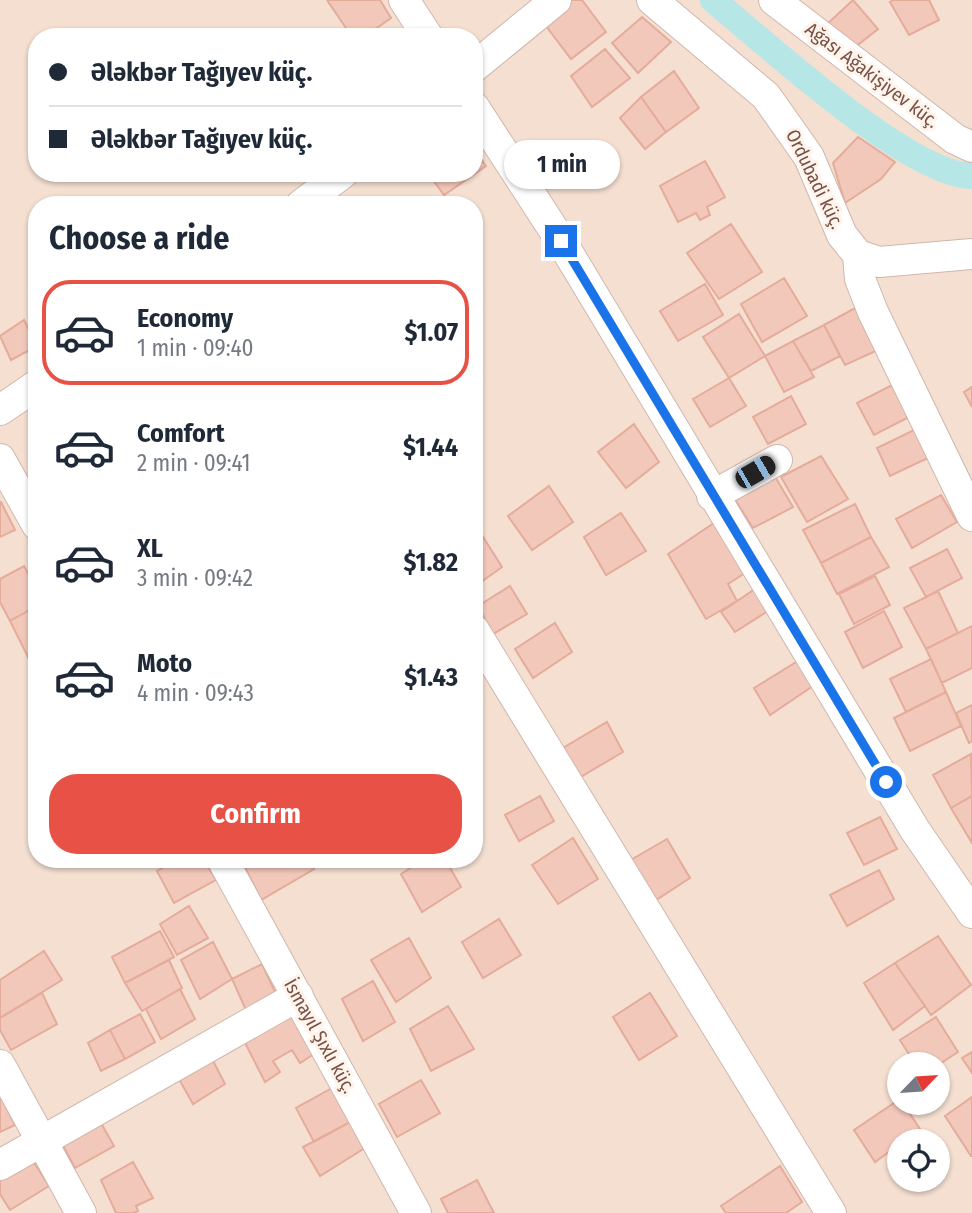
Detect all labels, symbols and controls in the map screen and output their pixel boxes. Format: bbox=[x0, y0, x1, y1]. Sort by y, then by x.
street label: Ağası Ağakişiyev küç. bbox=[801, 17, 943, 133]
text: Ələkbər Tağıyev küç. bbox=[91, 57, 312, 88]
text: Ələkbər Tağıyev küç. bbox=[91, 124, 312, 155]
street label: Ordubadi küç. bbox=[781, 125, 849, 233]
callout: 1 min bbox=[503, 140, 619, 188]
text: 1 min bbox=[537, 150, 587, 178]
text: Choose a ride bbox=[49, 219, 230, 257]
route end bbox=[545, 225, 577, 257]
icon: car bbox=[53, 301, 116, 364]
text: Economy bbox=[137, 303, 233, 334]
text: $1.07 bbox=[405, 317, 458, 348]
text: 1 min · 09:40 bbox=[137, 334, 254, 362]
icon: car bbox=[53, 416, 116, 479]
text: Comfort bbox=[137, 418, 225, 449]
text: $1.44 bbox=[403, 432, 458, 463]
text: 2 min · 09:41 bbox=[137, 449, 250, 477]
car bbox=[732, 452, 779, 492]
icon: car bbox=[53, 531, 116, 594]
text: XL bbox=[137, 533, 163, 564]
text: $1.82 bbox=[403, 547, 458, 578]
text: 3 min · 09:42 bbox=[137, 564, 253, 592]
icon: car bbox=[53, 646, 116, 709]
text: Moto bbox=[137, 648, 192, 679]
text: $1.43 bbox=[404, 662, 458, 693]
text: 4 min · 09:43 bbox=[137, 679, 254, 707]
route start bbox=[870, 766, 902, 798]
button: Confirm bbox=[49, 774, 462, 854]
street label: İsmayıl Şıxlı küç. bbox=[279, 975, 361, 1097]
north arrow bbox=[887, 1052, 950, 1115]
map controls bbox=[887, 1052, 950, 1192]
button: locate bbox=[887, 1129, 950, 1192]

